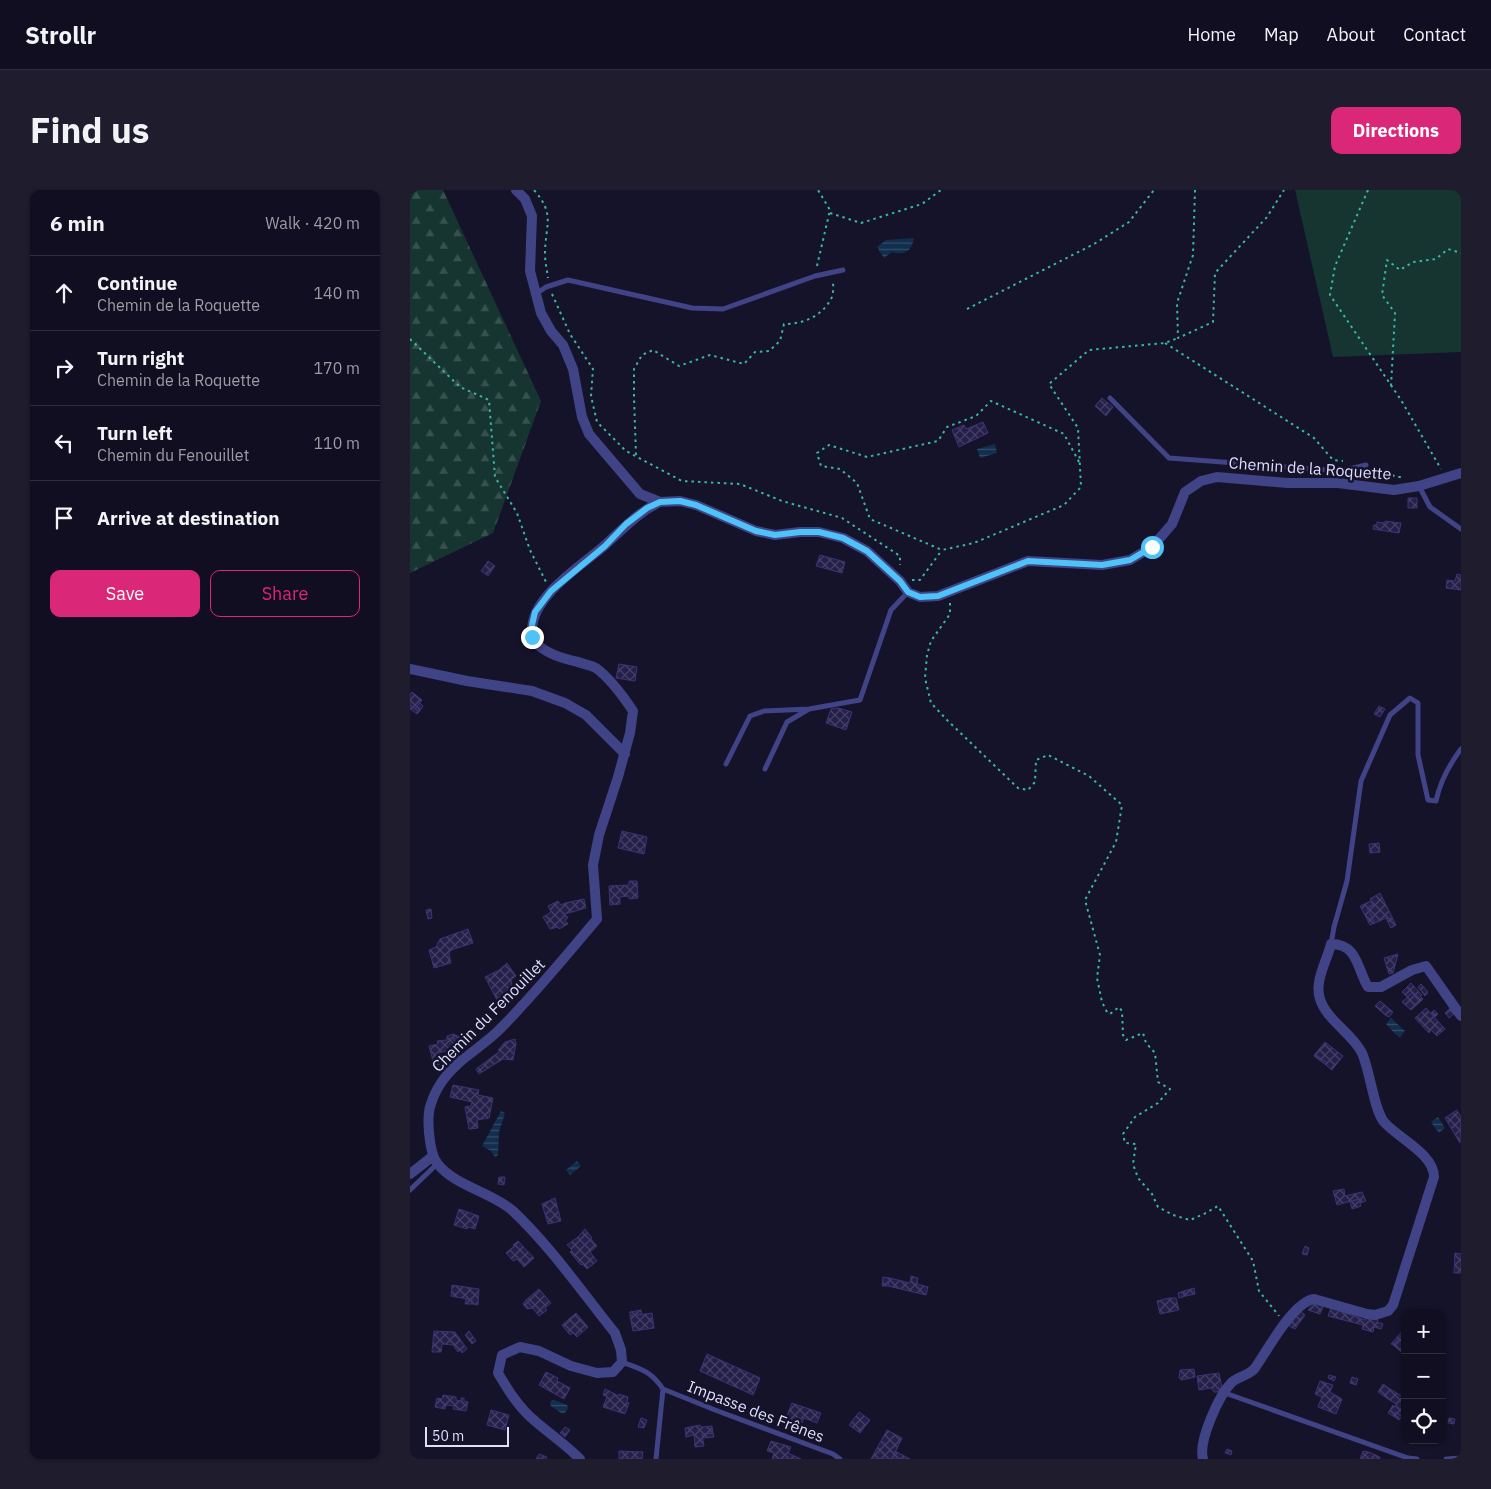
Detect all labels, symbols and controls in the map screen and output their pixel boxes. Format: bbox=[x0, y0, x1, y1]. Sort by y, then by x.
text: Strollr bbox=[25, 19, 96, 51]
text: Home bbox=[1188, 23, 1236, 46]
text: Map bbox=[1264, 23, 1299, 46]
text: About bbox=[1327, 23, 1375, 46]
text: Contact bbox=[1403, 23, 1466, 46]
text: Find us bbox=[30, 107, 149, 153]
button: Directions bbox=[1331, 107, 1461, 154]
text: 6 min bbox=[50, 209, 105, 237]
text: Walk · 420 m bbox=[265, 213, 360, 233]
text: Continue bbox=[97, 271, 177, 295]
icon: ahead bbox=[50, 279, 78, 307]
text: 140 m bbox=[313, 283, 360, 303]
text: Chemin de la Roquette bbox=[97, 295, 260, 315]
text: Turn right bbox=[97, 346, 184, 370]
icon: right bbox=[50, 354, 78, 382]
text: 170 m bbox=[313, 358, 360, 378]
text: Chemin de la Roquette bbox=[97, 370, 260, 390]
text: Turn left bbox=[97, 421, 173, 445]
icon: left bbox=[50, 429, 78, 457]
text: 110 m bbox=[313, 433, 360, 453]
text: Chemin du Fenouillet bbox=[97, 445, 249, 465]
street label: Chemin de la Roquette bbox=[1228, 452, 1392, 484]
icon: arrive bbox=[50, 504, 78, 532]
text: Arrive at destination bbox=[97, 506, 280, 530]
route start bbox=[1141, 536, 1164, 559]
button: Save bbox=[50, 570, 200, 617]
button: Share bbox=[210, 570, 360, 617]
route end bbox=[521, 626, 544, 649]
street label: Chemin du Fenouillet bbox=[427, 954, 549, 1076]
map controls bbox=[1401, 1309, 1446, 1444]
button: + bbox=[1401, 1309, 1446, 1354]
button: − bbox=[1401, 1354, 1446, 1399]
street label: Impasse des Frênes bbox=[685, 1376, 827, 1446]
button: locate bbox=[1401, 1399, 1446, 1444]
scale bar bbox=[425, 1424, 509, 1447]
text: 50 m bbox=[432, 1427, 464, 1445]

